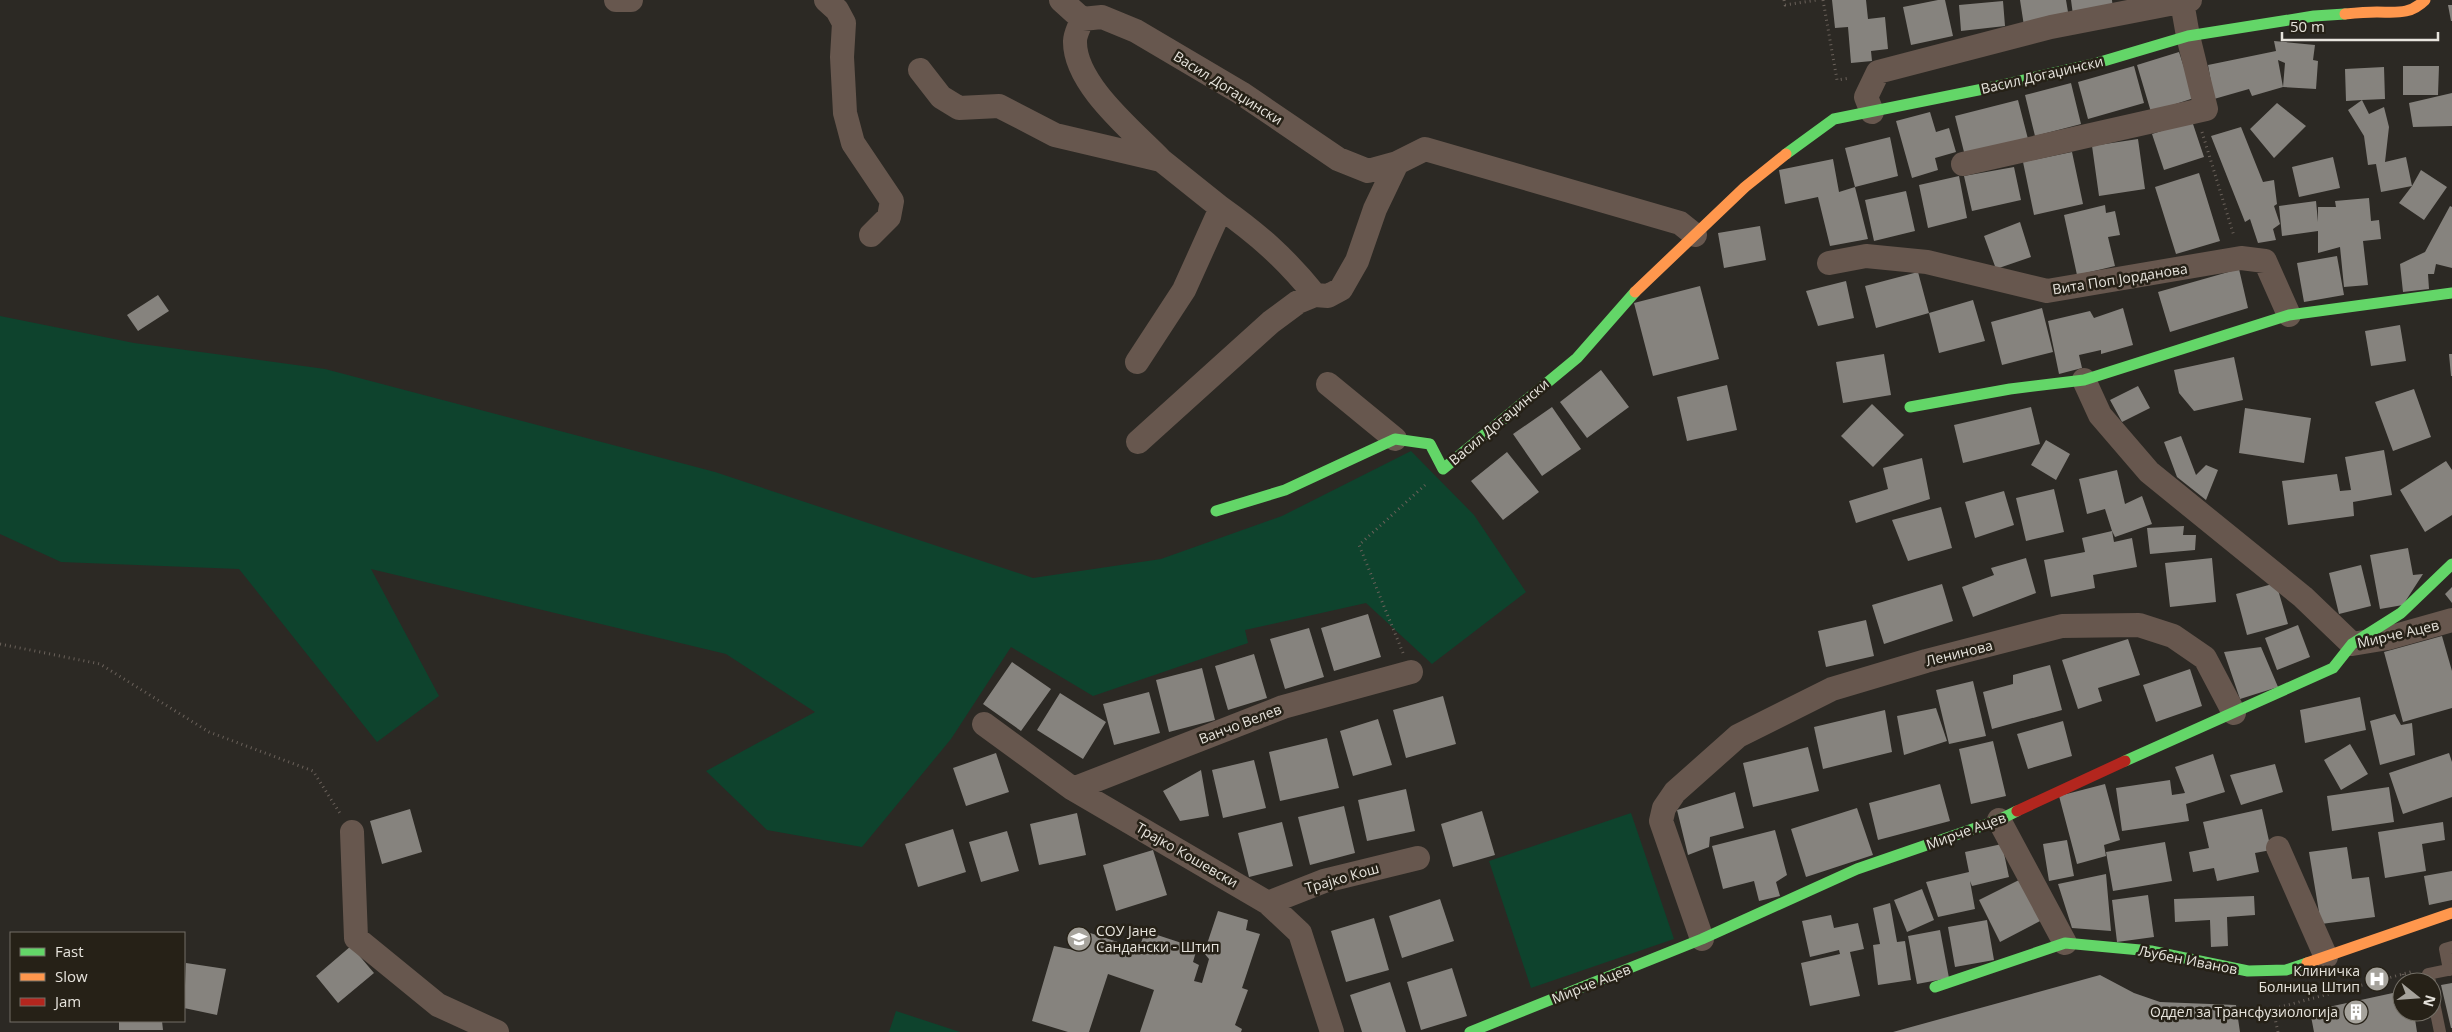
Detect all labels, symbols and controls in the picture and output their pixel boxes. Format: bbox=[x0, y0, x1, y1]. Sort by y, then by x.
scale bar bbox=[2282, 10, 2438, 42]
text: 50 m bbox=[2290, 16, 2325, 36]
street label: Васил Догаџински bbox=[1170, 46, 1286, 129]
street label: Васил Догаџински bbox=[1979, 51, 2105, 98]
street label: Вита Поп Јорданова bbox=[2051, 258, 2189, 299]
street label: Васил Догаџински bbox=[1445, 374, 1553, 469]
street label: Мирче Ацев bbox=[2355, 615, 2441, 652]
street label: Ленинова bbox=[1923, 635, 1994, 670]
street label: Ванчо Велев bbox=[1196, 699, 1284, 748]
street label: Мирче Ацев bbox=[1923, 807, 2008, 854]
street label: Трајко Кошевски bbox=[1133, 818, 1242, 892]
street label: Трајко Кош bbox=[1303, 858, 1381, 897]
place label: СОУ Јане Сандански - Штип bbox=[1096, 921, 1219, 956]
school or university icon: СОУ Јане Сандански - Штип bbox=[1066, 926, 1092, 952]
legend bbox=[10, 932, 185, 1022]
text: Fast bbox=[55, 941, 84, 961]
street label: Љубен Иванов bbox=[2137, 941, 2239, 978]
street label: Мирче Ацев bbox=[1549, 959, 1633, 1008]
place label: Клиничка Болница Штип bbox=[2258, 961, 2360, 996]
text: Slow bbox=[55, 966, 88, 986]
hospital icon: Клиничка Болница Штип bbox=[2364, 966, 2390, 992]
north arrow bbox=[2392, 972, 2442, 1022]
text: Jam bbox=[53, 991, 81, 1011]
text: N bbox=[2419, 993, 2441, 1009]
building icon: Оддел за Трансфузиологија bbox=[2343, 999, 2369, 1025]
place label: Оддел за Трансфузиологија bbox=[2150, 1002, 2338, 1021]

